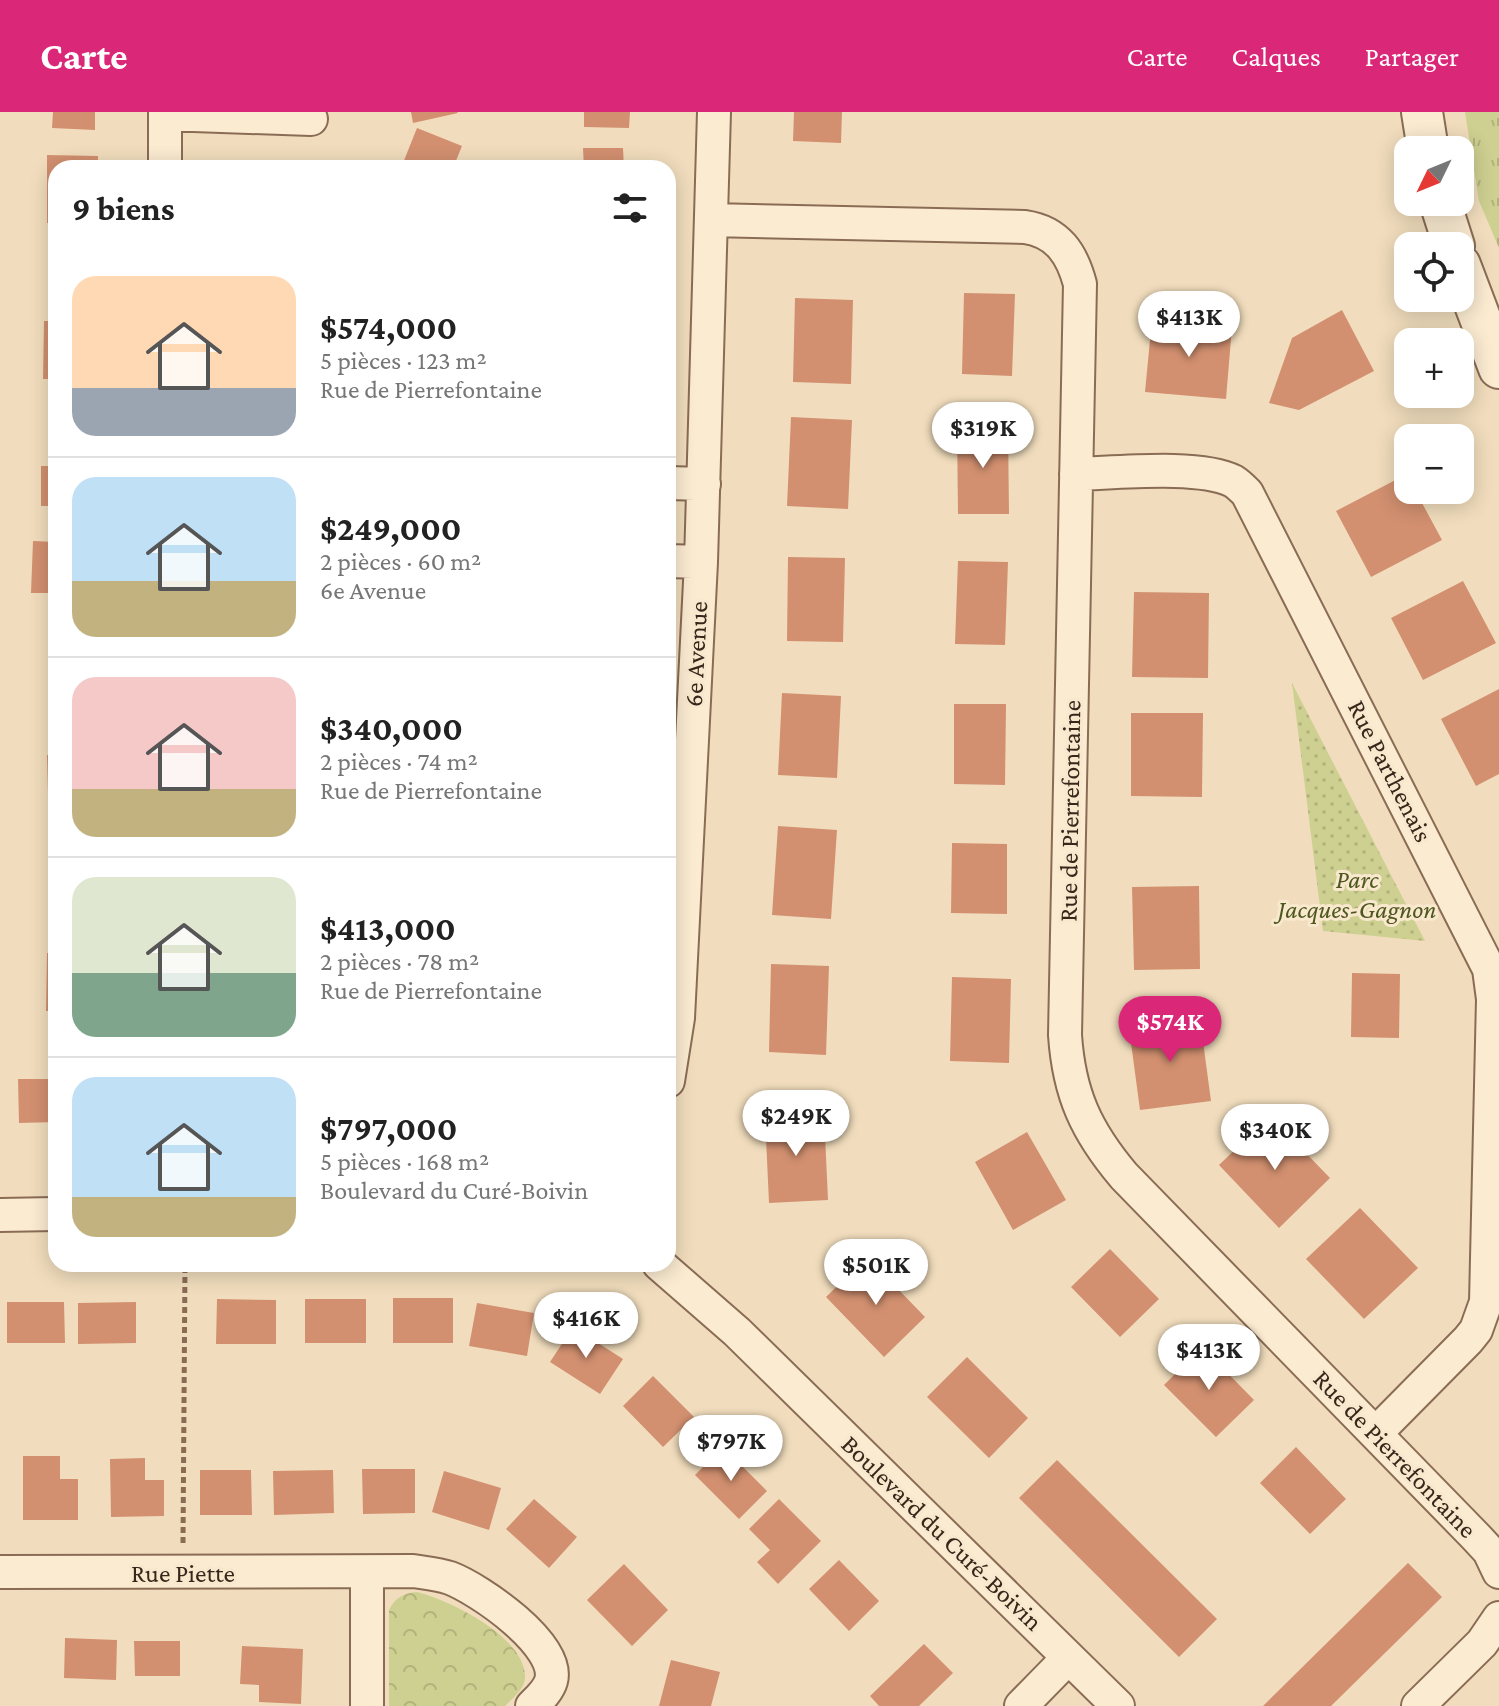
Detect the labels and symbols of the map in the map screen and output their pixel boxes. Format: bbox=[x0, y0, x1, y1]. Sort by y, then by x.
north arrow bbox=[1394, 136, 1474, 216]
pin: $413K bbox=[1133, 291, 1245, 359]
pin: $319K bbox=[927, 402, 1039, 470]
street label: 6e Avenue bbox=[679, 600, 713, 708]
street label: Rue Parthenais bbox=[1342, 695, 1438, 847]
street label: Rue de Pierrefontaine bbox=[1054, 700, 1086, 922]
park label: Parc Jacques-Gagnon bbox=[1274, 865, 1436, 924]
pin: $574K bbox=[1114, 996, 1226, 1064]
pin: $249K bbox=[740, 1090, 852, 1158]
pin: $340K bbox=[1219, 1104, 1331, 1172]
pin: $501K bbox=[820, 1239, 932, 1307]
pin: $416K bbox=[530, 1292, 642, 1360]
pin: $413K bbox=[1153, 1324, 1265, 1392]
street label: Rue de Pierrefontaine bbox=[1307, 1364, 1483, 1544]
pin: $797K bbox=[675, 1415, 787, 1483]
street label: Boulevard du Curé-Boivin bbox=[835, 1429, 1049, 1637]
street label: Rue Piette bbox=[131, 1559, 235, 1588]

